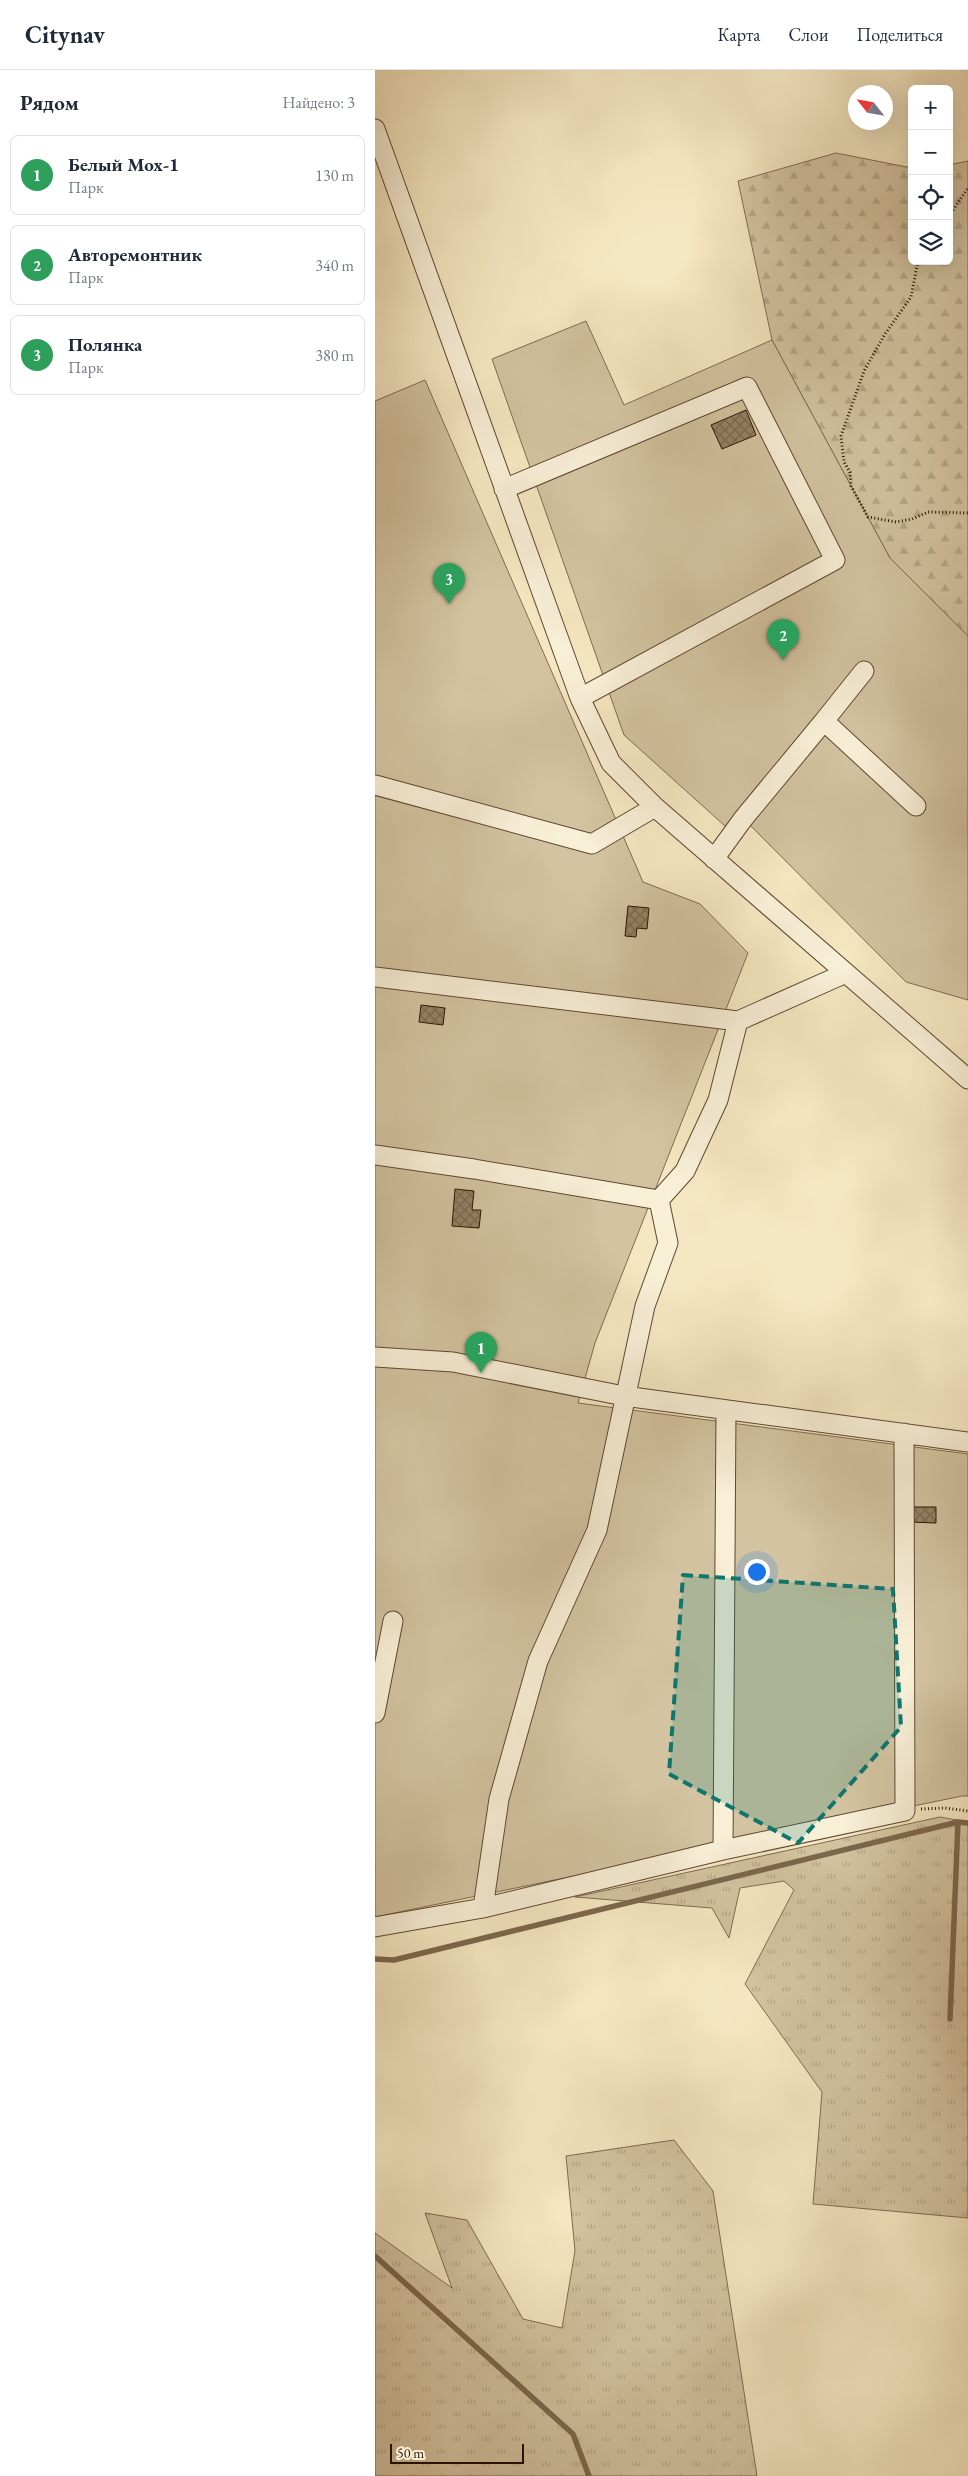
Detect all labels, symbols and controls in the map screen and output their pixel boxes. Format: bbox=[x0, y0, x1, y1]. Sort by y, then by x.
text: Citynav bbox=[25, 19, 105, 50]
text: Карта bbox=[718, 23, 761, 46]
text: Слои bbox=[789, 23, 828, 46]
text: Поделиться bbox=[856, 23, 943, 46]
north arrow bbox=[848, 85, 893, 130]
map controls bbox=[908, 85, 953, 265]
button: + bbox=[908, 85, 953, 130]
text: Рядом bbox=[20, 89, 79, 116]
text: Найдено: 3 bbox=[283, 92, 355, 113]
button: − bbox=[908, 130, 953, 175]
text: Белый Мох-1 bbox=[68, 152, 179, 177]
text: 1 bbox=[33, 165, 41, 186]
text: 130 m bbox=[315, 165, 354, 186]
button: locate bbox=[908, 175, 953, 220]
text: Парк bbox=[68, 177, 104, 198]
button: layers bbox=[908, 220, 953, 265]
text: Авторемонтник bbox=[68, 242, 202, 267]
text: 2 bbox=[33, 255, 41, 276]
text: 340 m bbox=[315, 255, 354, 276]
text: Парк bbox=[68, 267, 104, 288]
text: Полянка bbox=[68, 332, 142, 357]
text: 3 bbox=[33, 345, 41, 366]
text: 380 m bbox=[315, 345, 354, 366]
text: Парк bbox=[68, 357, 104, 378]
pin: 3 bbox=[433, 563, 465, 604]
pin: 2 bbox=[767, 619, 799, 660]
pin: 1 bbox=[465, 1332, 497, 1373]
your location bbox=[744, 1559, 770, 1585]
scale bar bbox=[390, 2441, 524, 2464]
text: 50 m bbox=[397, 2444, 424, 2462]

